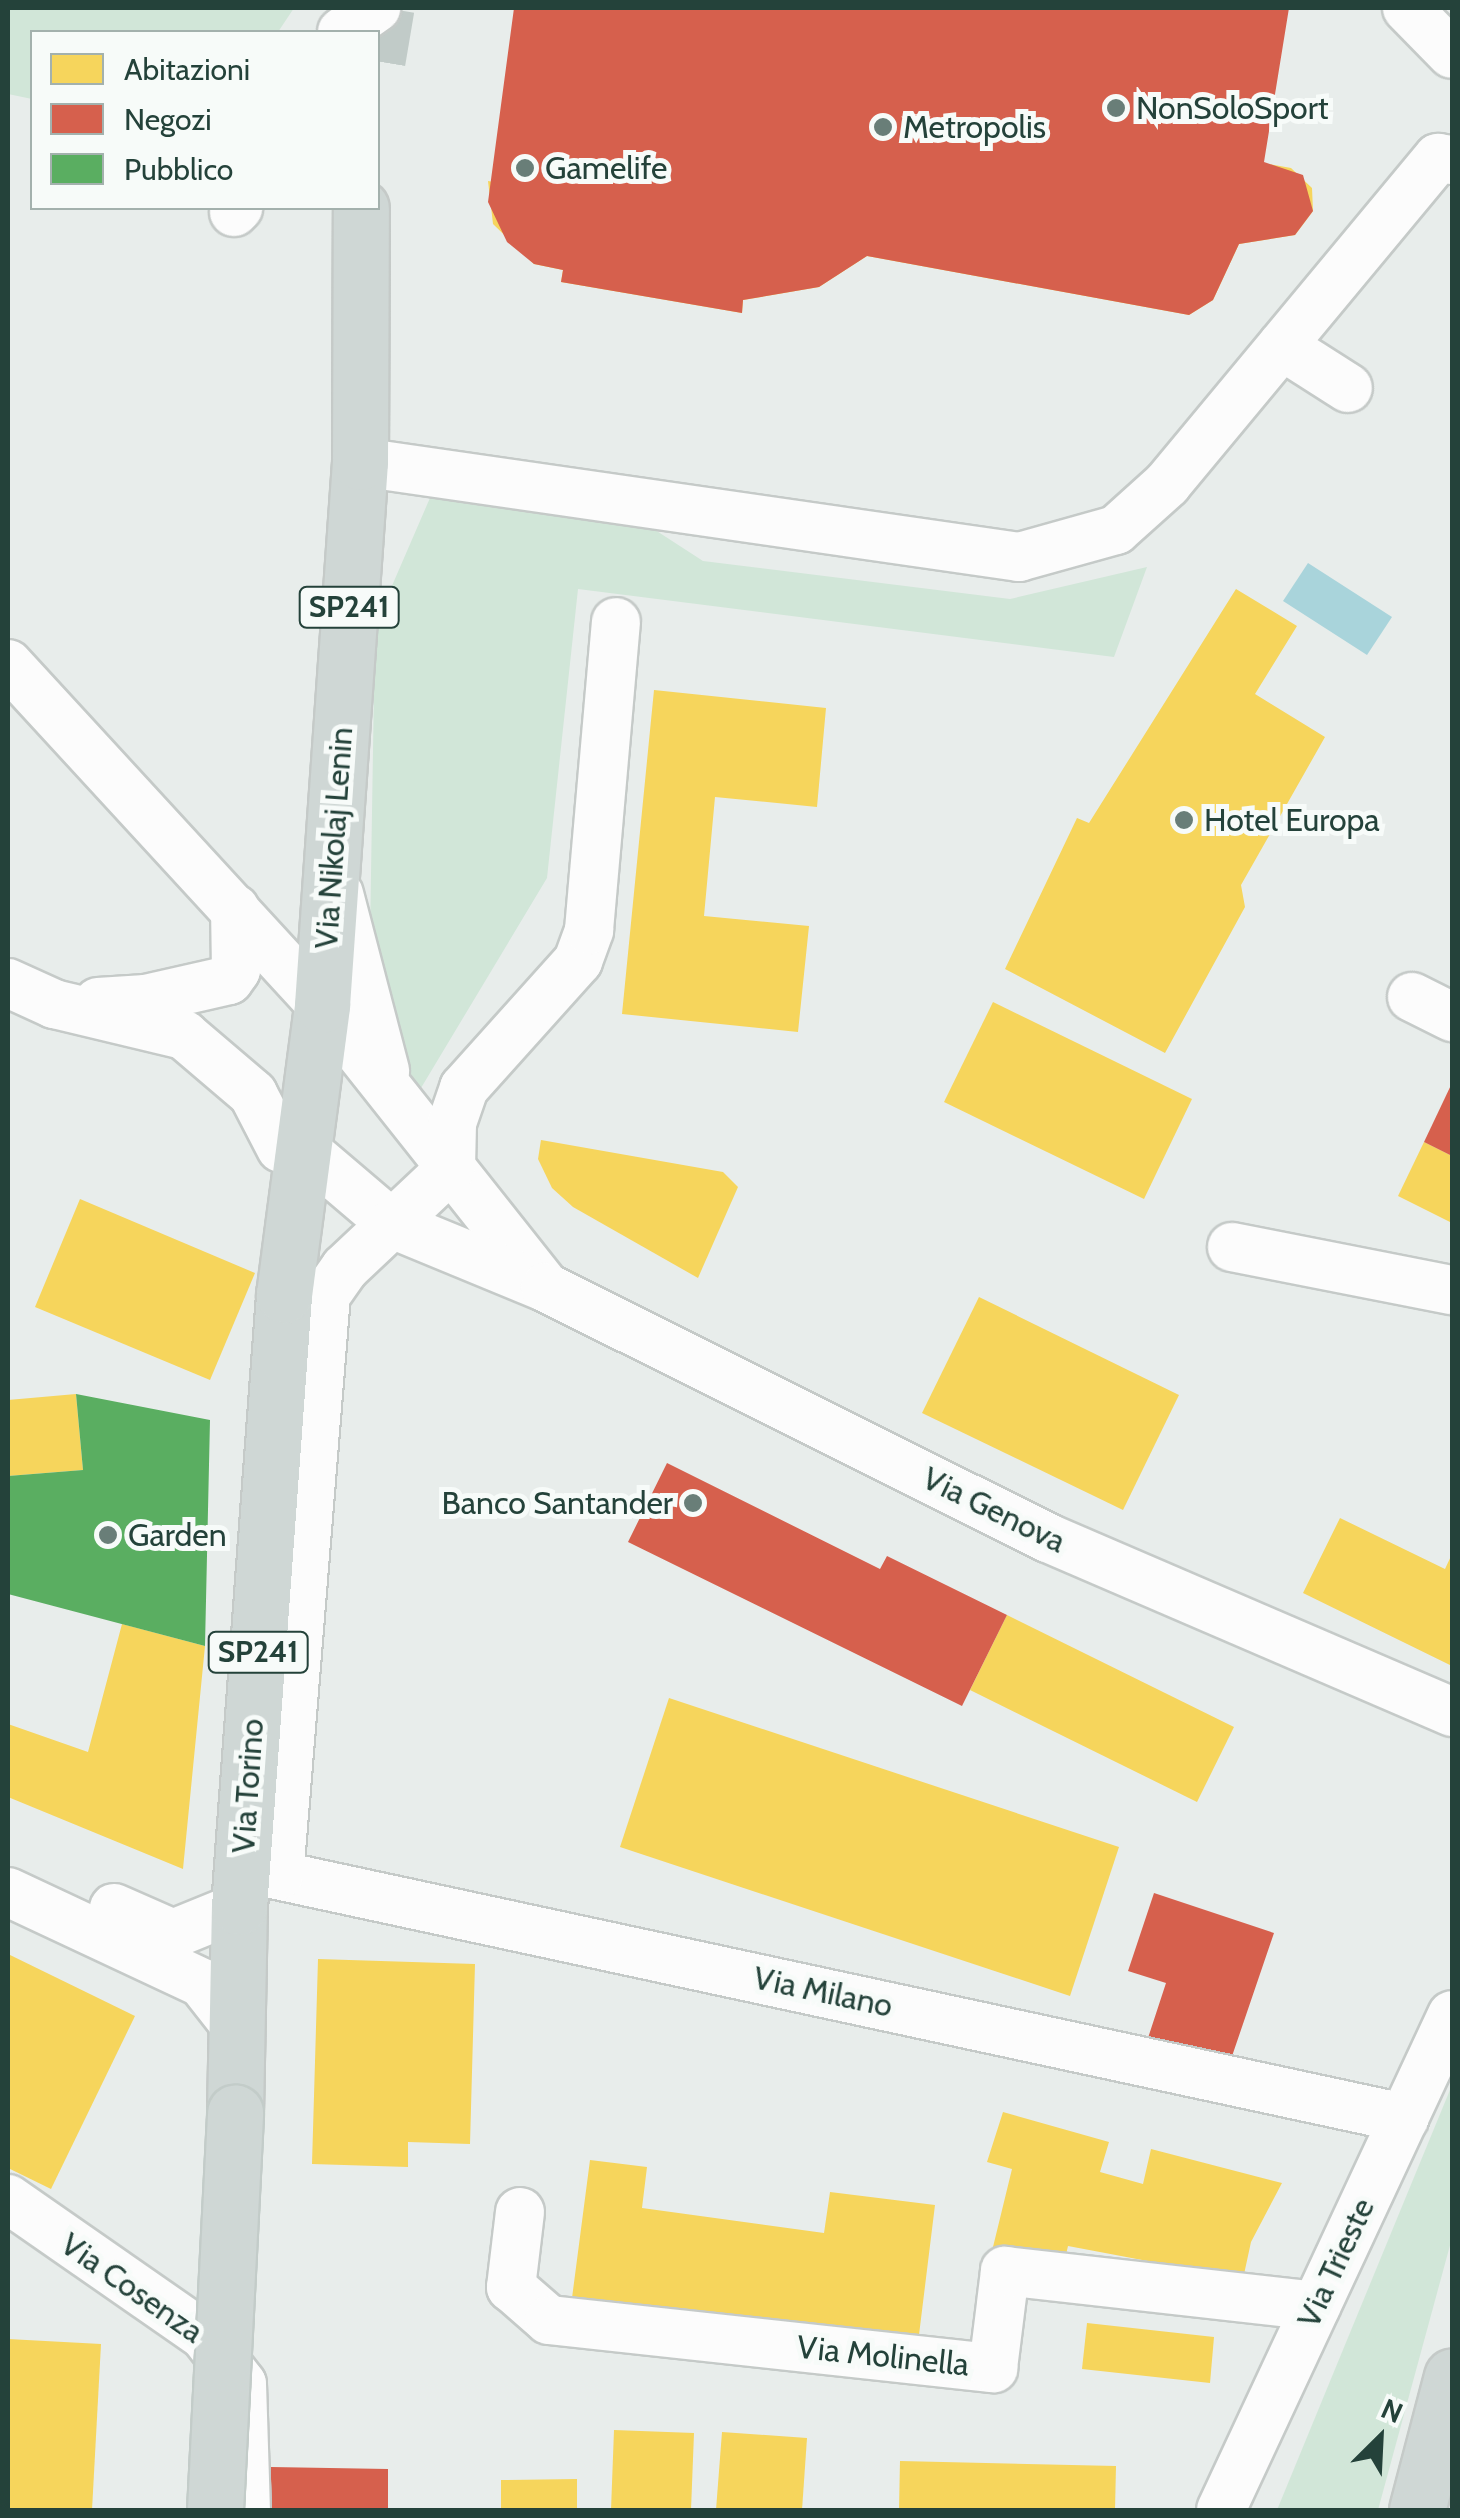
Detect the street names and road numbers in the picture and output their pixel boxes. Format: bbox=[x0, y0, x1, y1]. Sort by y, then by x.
road number: SP241 bbox=[296, 582, 402, 632]
street label: Via Nikolaj Lenin bbox=[307, 726, 361, 950]
street label: Via Genova bbox=[916, 1459, 1072, 1561]
road number: SP241 bbox=[206, 1627, 310, 1677]
street label: Via Torino bbox=[224, 1717, 272, 1855]
street label: Via Milano bbox=[750, 1959, 896, 2025]
street label: Via Trieste bbox=[1289, 2192, 1383, 2334]
street label: Via Cosenza bbox=[53, 2225, 211, 2351]
street label: Via Molinella bbox=[795, 2328, 971, 2384]

